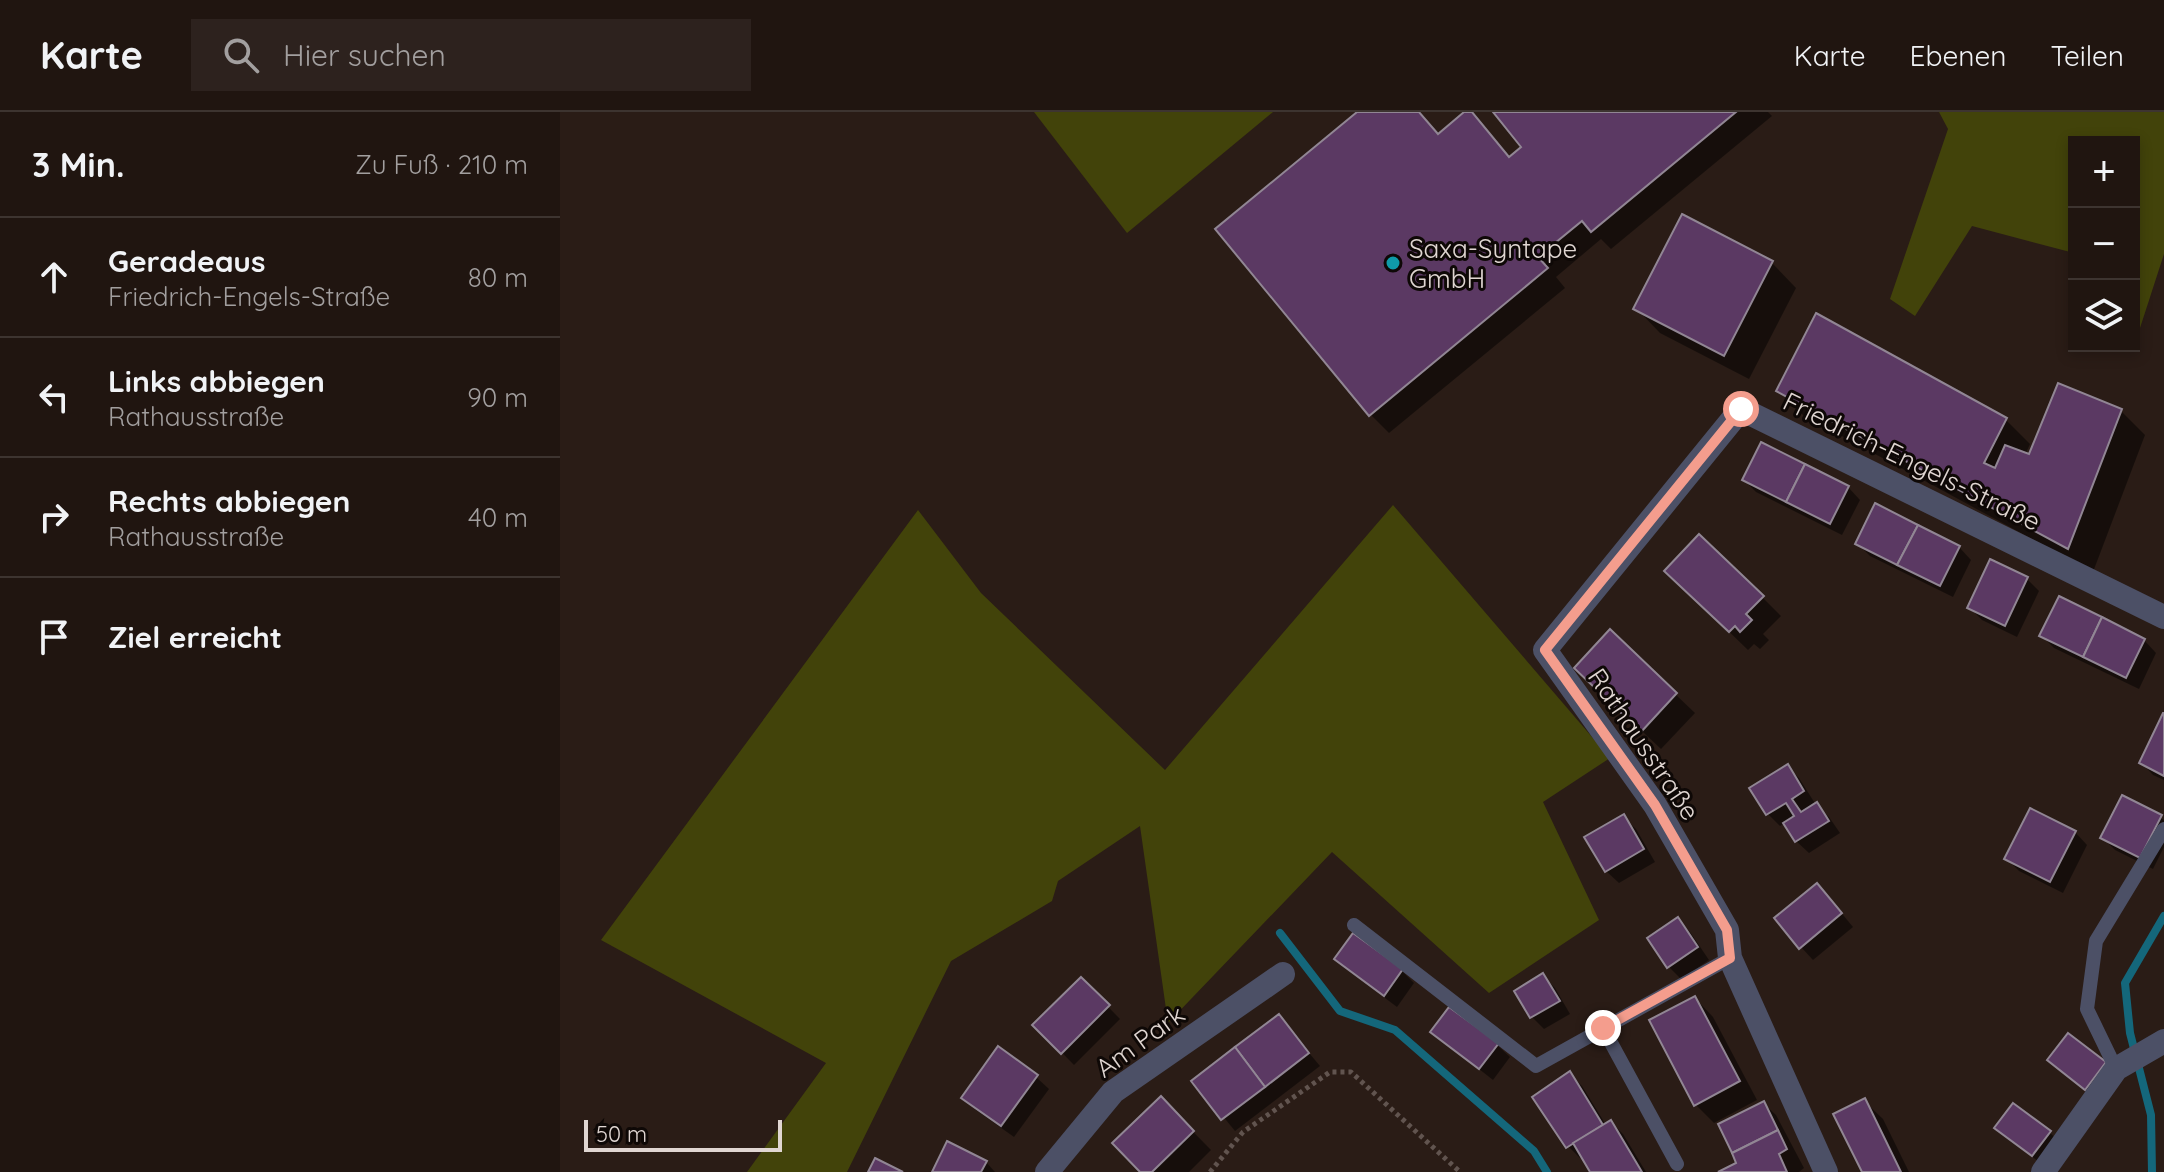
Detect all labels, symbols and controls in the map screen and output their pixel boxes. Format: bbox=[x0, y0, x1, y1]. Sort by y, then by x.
search box bbox=[191, 19, 751, 91]
text: Karte bbox=[40, 31, 143, 79]
icon: search bbox=[219, 33, 263, 77]
text: Hier suchen bbox=[283, 36, 446, 74]
text: Karte bbox=[1794, 38, 1866, 73]
text: Ebenen bbox=[1910, 38, 2006, 73]
text: Teilen bbox=[2050, 38, 2124, 73]
map controls bbox=[2068, 136, 2140, 352]
button: + bbox=[2068, 136, 2140, 208]
text: 3 Min. bbox=[32, 143, 124, 186]
text: Zu Fuß · 210 m bbox=[355, 148, 528, 181]
button: − bbox=[2068, 208, 2140, 280]
place label: Saxa-Syntape GmbH bbox=[1409, 232, 1577, 295]
text: Geradeaus bbox=[108, 242, 265, 280]
marker: Saxa-Syntape GmbH bbox=[1384, 254, 1402, 272]
icon: ahead bbox=[32, 255, 76, 299]
text: 80 m bbox=[468, 261, 528, 294]
text: Friedrich-Engels-Straße bbox=[108, 280, 390, 313]
button: layers bbox=[2068, 280, 2140, 352]
text: Links abbiegen bbox=[108, 362, 325, 400]
icon: left bbox=[32, 375, 76, 419]
text: 90 m bbox=[467, 381, 528, 414]
street label: Friedrich-Engels-Straße bbox=[1778, 384, 2046, 538]
route start bbox=[1723, 391, 1759, 427]
text: Rathausstraße bbox=[108, 400, 284, 433]
text: Rechts abbiegen bbox=[108, 482, 350, 520]
icon: right bbox=[32, 495, 76, 539]
text: 40 m bbox=[468, 501, 528, 534]
text: Rathausstraße bbox=[108, 520, 284, 553]
icon: arrive bbox=[32, 615, 76, 659]
text: Ziel erreicht bbox=[108, 618, 282, 656]
street label: Rathausstraße bbox=[1581, 662, 1707, 826]
street label: Am Park bbox=[1089, 997, 1191, 1085]
route end bbox=[1585, 1010, 1621, 1046]
scale bar bbox=[584, 1116, 782, 1152]
text: 50 m bbox=[596, 1120, 647, 1148]

